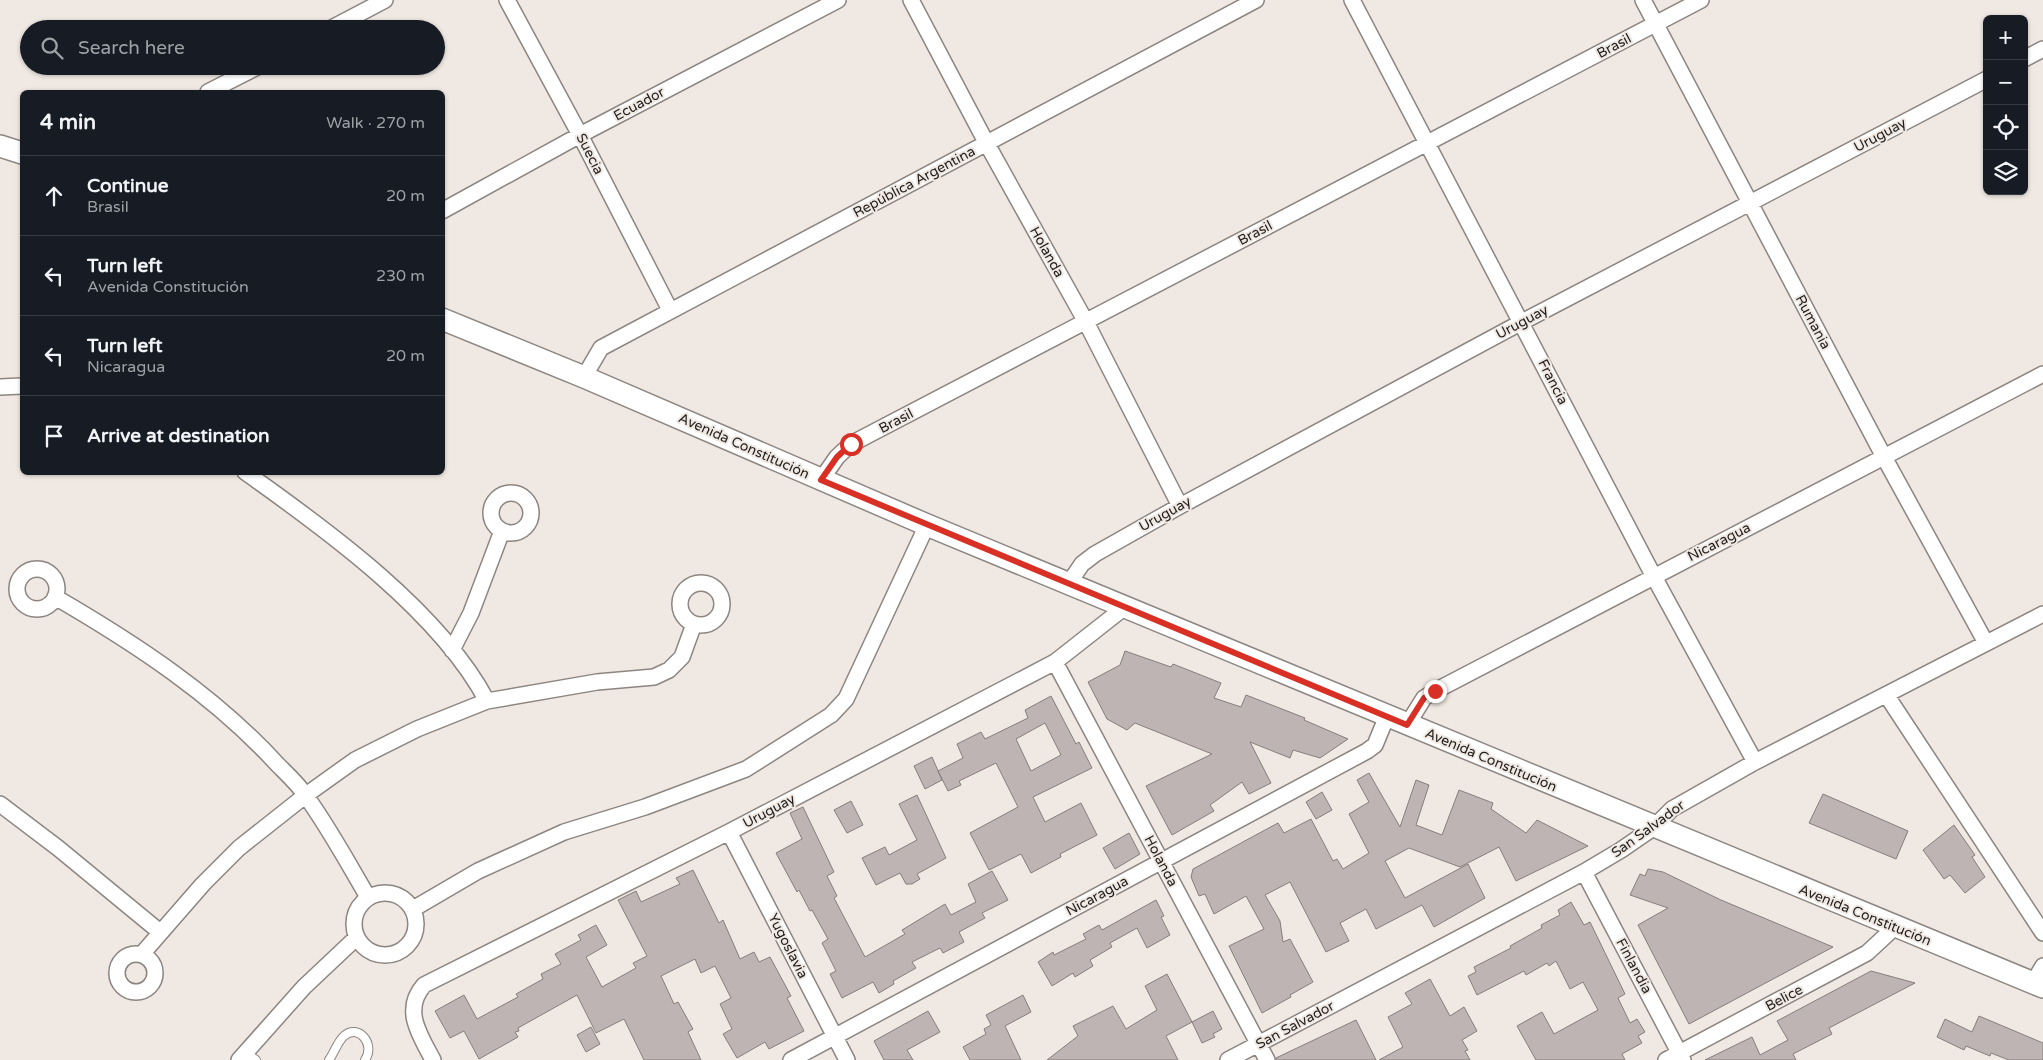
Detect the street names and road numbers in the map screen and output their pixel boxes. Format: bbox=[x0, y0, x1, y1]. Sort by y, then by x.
street label: Brasil bbox=[1594, 30, 1634, 62]
street label: Ecuador bbox=[611, 83, 668, 124]
street label: Uruguay bbox=[1851, 114, 1910, 156]
street label: Suecia bbox=[572, 131, 608, 177]
street label: República Argentina bbox=[850, 143, 978, 221]
street label: Brasil bbox=[1235, 217, 1275, 249]
street label: Holanda bbox=[1026, 224, 1068, 280]
street label: Rumania bbox=[1792, 292, 1834, 352]
street label: Uruguay bbox=[1493, 301, 1552, 343]
street label: Francia bbox=[1534, 356, 1572, 408]
street label: Brasil bbox=[876, 405, 916, 437]
street label: Avenida Constitución bbox=[676, 409, 812, 483]
street label: Uruguay bbox=[1136, 493, 1194, 535]
street label: Nicaragua bbox=[1685, 519, 1753, 565]
street label: Avenida Constitución bbox=[1423, 725, 1559, 795]
street label: Uruguay bbox=[740, 790, 799, 832]
street label: San Salvador bbox=[1608, 796, 1689, 861]
street label: Holanda bbox=[1140, 833, 1182, 889]
street label: Nicaragua bbox=[1063, 872, 1131, 920]
street label: Avenida Constitución bbox=[1796, 881, 1934, 949]
street label: Yugoslavia bbox=[764, 911, 812, 981]
street label: Finlandia bbox=[1612, 935, 1656, 997]
street label: Belice bbox=[1762, 981, 1806, 1015]
street label: San Salvador bbox=[1253, 997, 1338, 1053]

